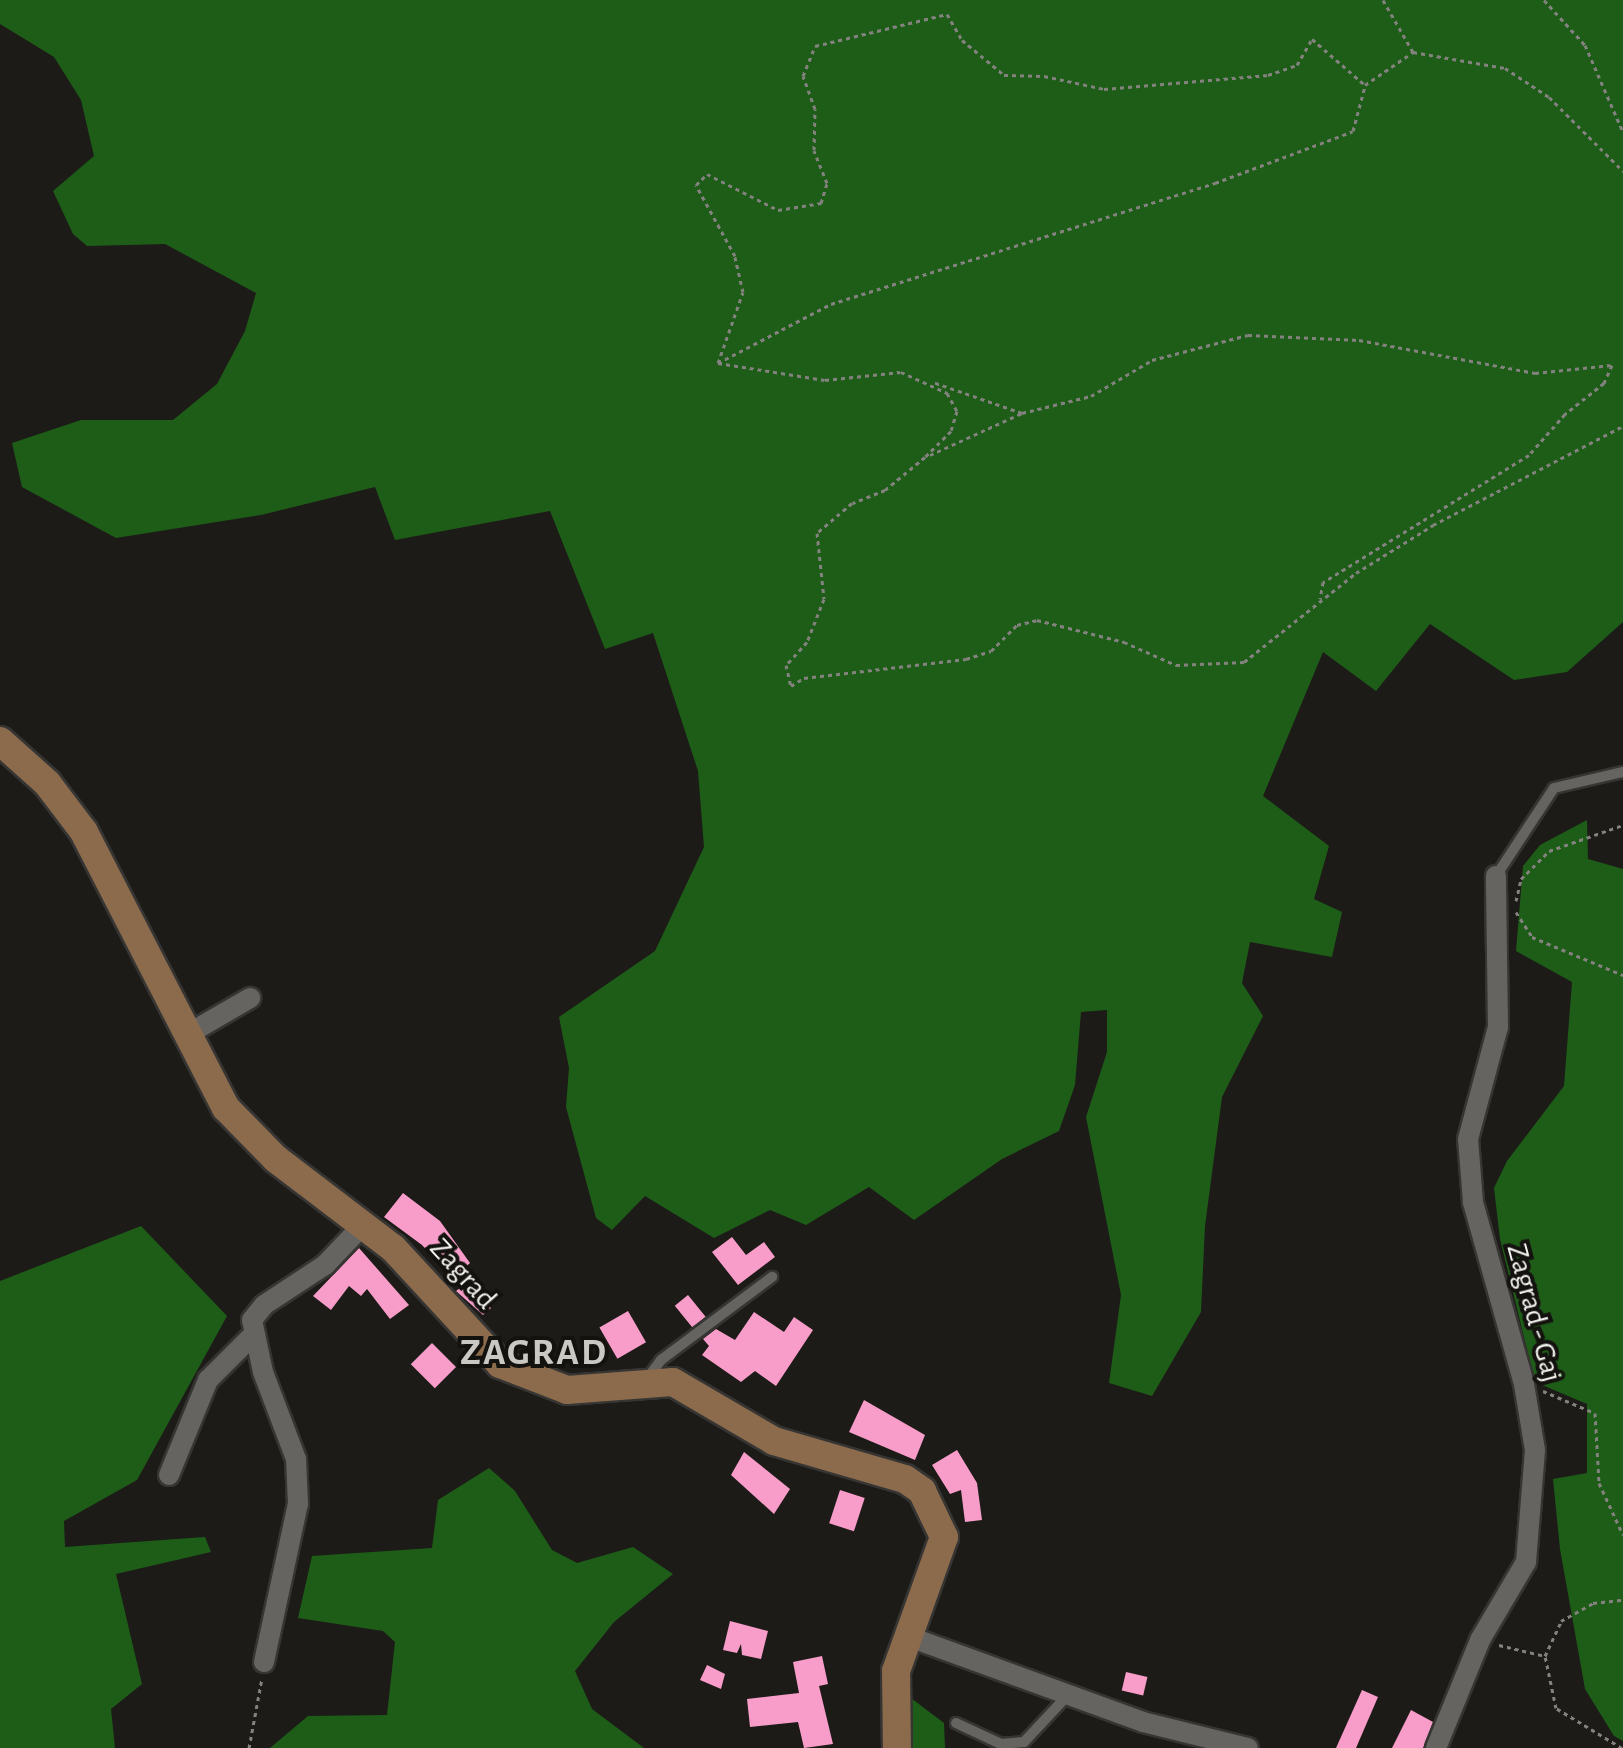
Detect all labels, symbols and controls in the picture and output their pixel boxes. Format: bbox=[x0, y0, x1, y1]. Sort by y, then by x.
street label: Zagrad bbox=[422, 1231, 504, 1317]
street label: Zagrad - Gaj bbox=[1498, 1240, 1570, 1386]
district label: ZAGRAD bbox=[460, 1331, 608, 1377]

